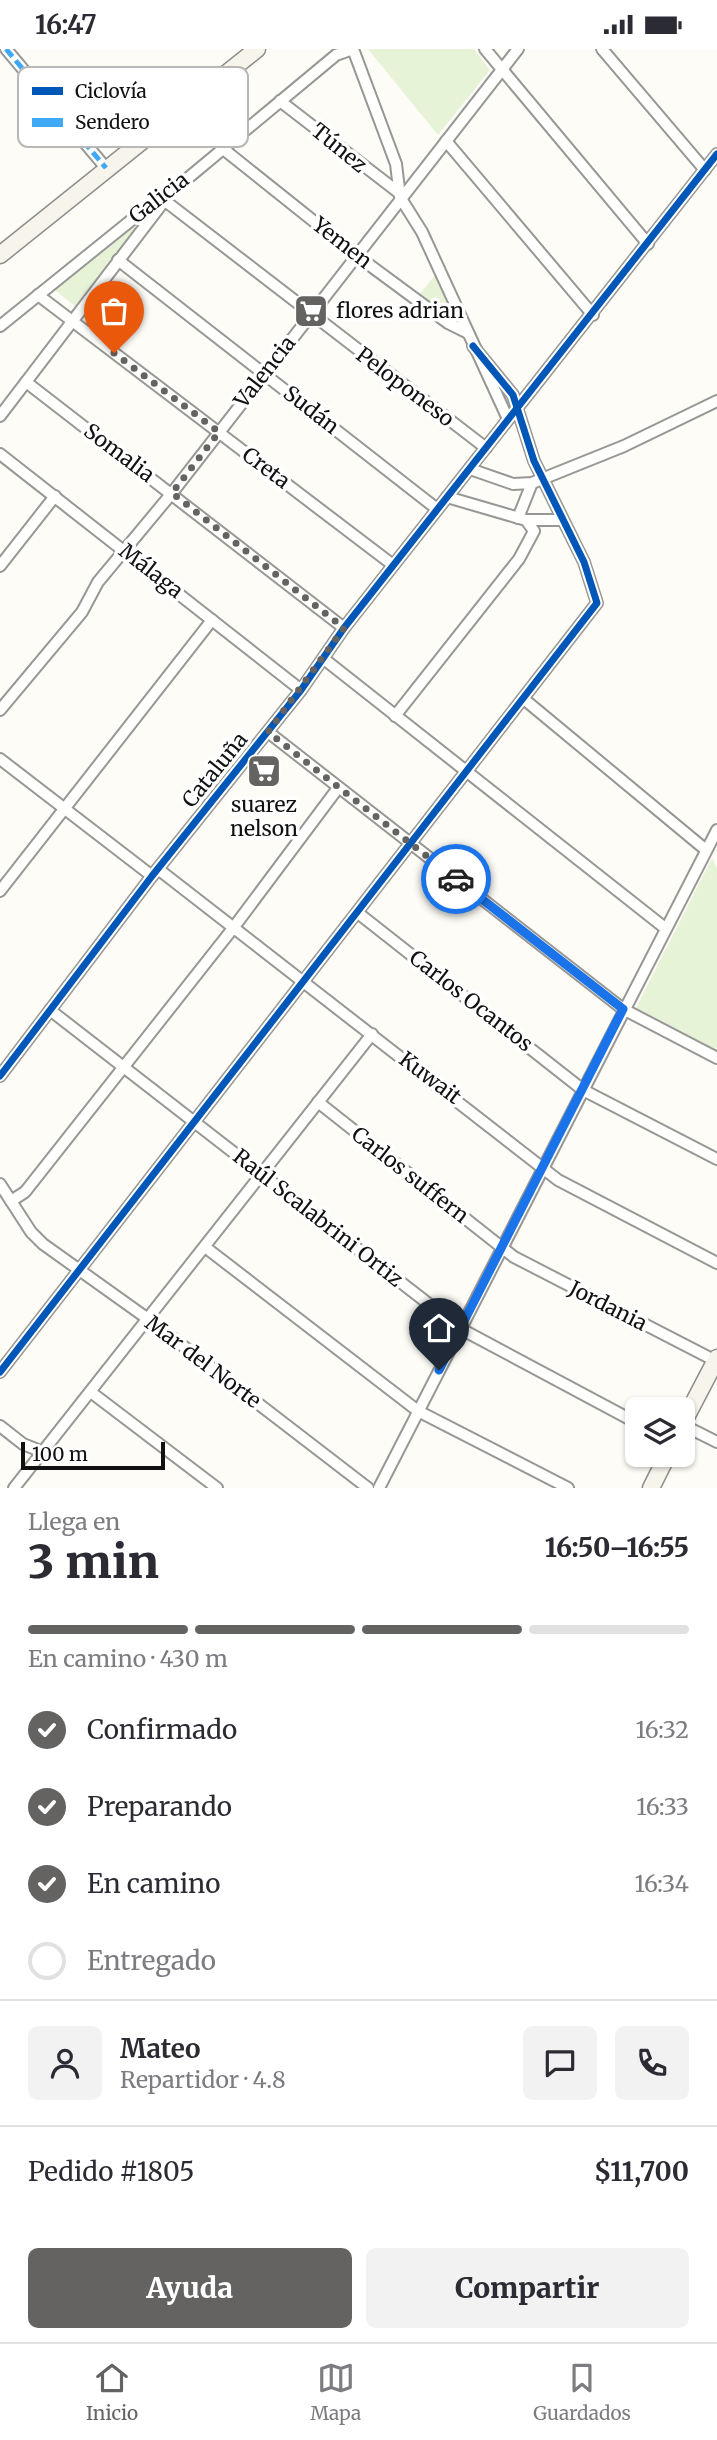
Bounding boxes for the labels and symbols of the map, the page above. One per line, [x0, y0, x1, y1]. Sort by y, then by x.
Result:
legend [18, 67, 248, 147]
text: Ciclovía [75, 79, 147, 103]
text: Sendero [75, 110, 150, 134]
street label: Túnez [306, 117, 373, 178]
street label: Galicia [123, 166, 194, 229]
street label: Yemen [306, 210, 378, 274]
pin [84, 281, 144, 353]
supermarket icon: flores adrian [292, 292, 330, 330]
place label: flores adrian [336, 297, 464, 324]
street label: Valencia [227, 330, 301, 414]
street label: Peloponeso [351, 341, 460, 432]
street label: Sudán [278, 379, 345, 440]
street label: Somalia [79, 417, 160, 488]
street label: Creta [237, 441, 296, 494]
street label: Málaga [114, 537, 189, 604]
street label: Cataluña [176, 727, 253, 813]
supermarket icon: suarez nelson [245, 752, 283, 790]
place label: suarez nelson [230, 791, 298, 842]
courier [421, 844, 491, 914]
street label: Carlos Ocantos [404, 944, 538, 1057]
street label: Kuwait [394, 1045, 467, 1110]
street label: Carlos suffern [346, 1120, 474, 1229]
street label: Raúl Scalabrini Ortiz [228, 1143, 409, 1292]
street label: Jordania [564, 1274, 652, 1337]
pin [409, 1298, 469, 1370]
street label: Mar del Norte [140, 1309, 267, 1414]
scale bar [21, 1439, 164, 1471]

